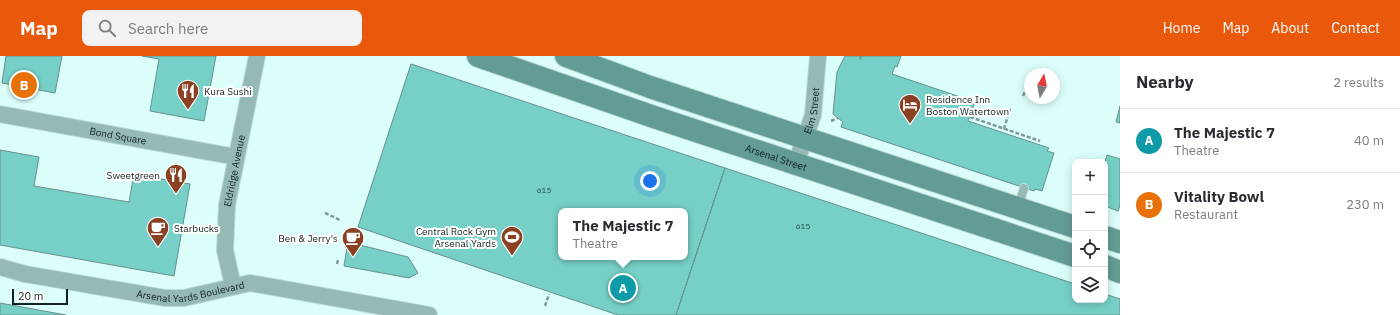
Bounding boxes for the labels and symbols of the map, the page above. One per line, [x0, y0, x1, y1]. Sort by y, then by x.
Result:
north arrow [1024, 68, 1060, 104]
pin: B [11, 70, 37, 100]
restaurant icon: Kura Sushi [175, 78, 201, 111]
place label: Kura Sushi [204, 85, 252, 98]
street label: Elm Street [801, 86, 822, 136]
hotel icon: Residence Inn Boston Watertown [897, 92, 923, 125]
place label: Residence Inn Boston Watertown [926, 93, 1009, 118]
street label: Bond Square [88, 124, 148, 148]
street label: Eldridge Avenue [221, 133, 248, 208]
street label: Arsenal Street [744, 142, 809, 174]
restaurant icon: Sweetgreen [163, 162, 189, 195]
place label: Sweetgreen [107, 169, 160, 182]
your location [640, 171, 660, 191]
house number: 615 [537, 185, 551, 195]
cafe icon: Starbucks [145, 215, 171, 248]
house number: 615 [796, 221, 810, 231]
place label: Starbucks [174, 222, 219, 235]
sports icon: Central Rock Gym Arsenal Yards [499, 224, 525, 257]
cafe icon: Ben & Jerry's [340, 225, 366, 258]
place label: Central Rock Gym Arsenal Yards [416, 225, 496, 250]
place label: Ben & Jerry's [278, 232, 338, 245]
pin: A [610, 273, 636, 303]
street label: Arsenal Yards Boulevard [135, 278, 246, 305]
scale bar [12, 287, 68, 306]

